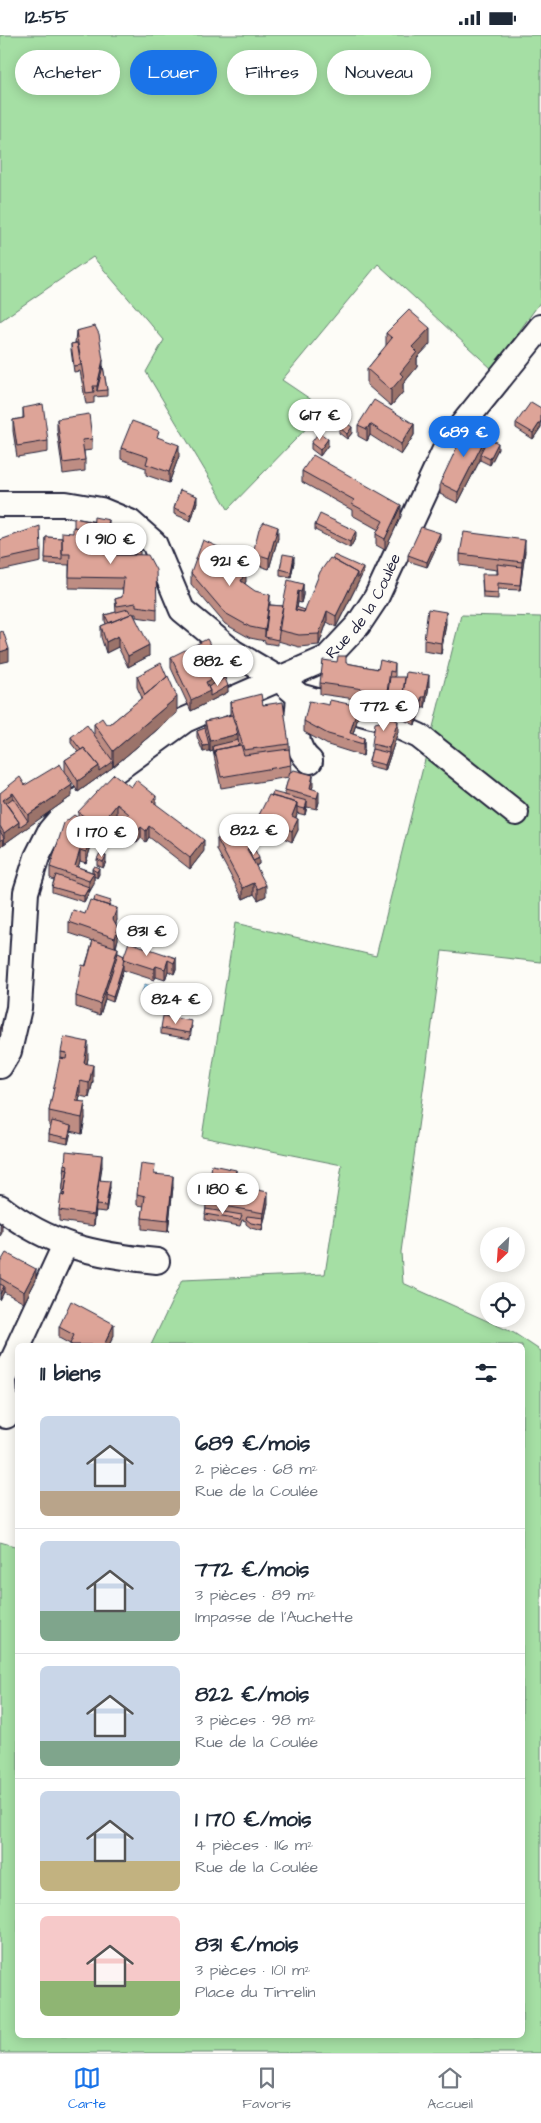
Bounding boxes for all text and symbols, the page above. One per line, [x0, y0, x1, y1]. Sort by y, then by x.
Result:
text: 12:55 [25, 4, 68, 31]
chip: Acheter [15, 50, 120, 95]
chip: Louer [130, 50, 217, 95]
chip: Filtres [227, 50, 317, 95]
chip: Nouveau [327, 50, 431, 95]
pin: 617 € [285, 399, 355, 441]
text: 617 € [299, 404, 341, 426]
pin: 689 € [429, 415, 499, 458]
text: 689 € [440, 421, 488, 443]
pin: 1 910 € [65, 523, 157, 565]
text: 1 910 € [87, 528, 135, 550]
pin: 921 € [195, 545, 265, 587]
text: 921 € [210, 550, 250, 572]
street label: Rue de la Coulée [321, 550, 406, 664]
pin: 882 € [183, 645, 253, 687]
text: 882 € [193, 650, 243, 672]
pin: 772 € [349, 689, 419, 732]
text: 772 € [360, 695, 408, 717]
pin: 822 € [219, 813, 289, 856]
pin: 1 170 € [56, 815, 148, 858]
text: 822 € [230, 819, 278, 841]
text: 1 170 € [77, 821, 127, 843]
pin: 831 € [112, 915, 182, 957]
text: 831 € [127, 920, 167, 942]
pin: 824 € [141, 983, 211, 1025]
text: 824 € [151, 988, 201, 1010]
pin: 1 180 € [177, 1173, 269, 1215]
text: 1 180 € [198, 1178, 248, 1200]
north arrow [480, 1227, 525, 1273]
map controls [480, 1227, 525, 1327]
button: locate [480, 1282, 525, 1327]
text: 11 biens [40, 1359, 101, 1388]
icon: filters [472, 1359, 500, 1387]
text: 689 €/mois [195, 1429, 310, 1458]
icon: home [80, 1436, 140, 1496]
text: 2 pièces · 68 m² [195, 1458, 318, 1480]
text: Rue de la Coulée [195, 1480, 318, 1502]
text: 772 €/mois [195, 1555, 309, 1584]
icon: home [80, 1561, 140, 1621]
text: 3 pièces · 89 m² [195, 1584, 316, 1606]
text: Impasse de l'Auchette [195, 1606, 353, 1628]
text: 822 €/mois [195, 1680, 309, 1709]
icon: home [80, 1686, 140, 1746]
text: 3 pièces · 98 m² [195, 1709, 316, 1731]
text: Rue de la Coulée [195, 1731, 318, 1753]
text: 1 170 €/mois [195, 1805, 311, 1834]
icon: home [80, 1811, 140, 1871]
text: 4 pièces · 116 m² [195, 1834, 313, 1856]
text: Rue de la Coulée [195, 1856, 318, 1878]
text: 831 €/mois [195, 1930, 299, 1959]
icon: home [80, 1936, 140, 1996]
text: 3 pièces · 101 m² [195, 1959, 310, 1981]
text: Place du Tirrelin [195, 1981, 315, 2003]
tab: Carte [68, 2064, 106, 2114]
tab: Favoris [242, 2064, 291, 2114]
tab: Accueil [427, 2064, 473, 2114]

